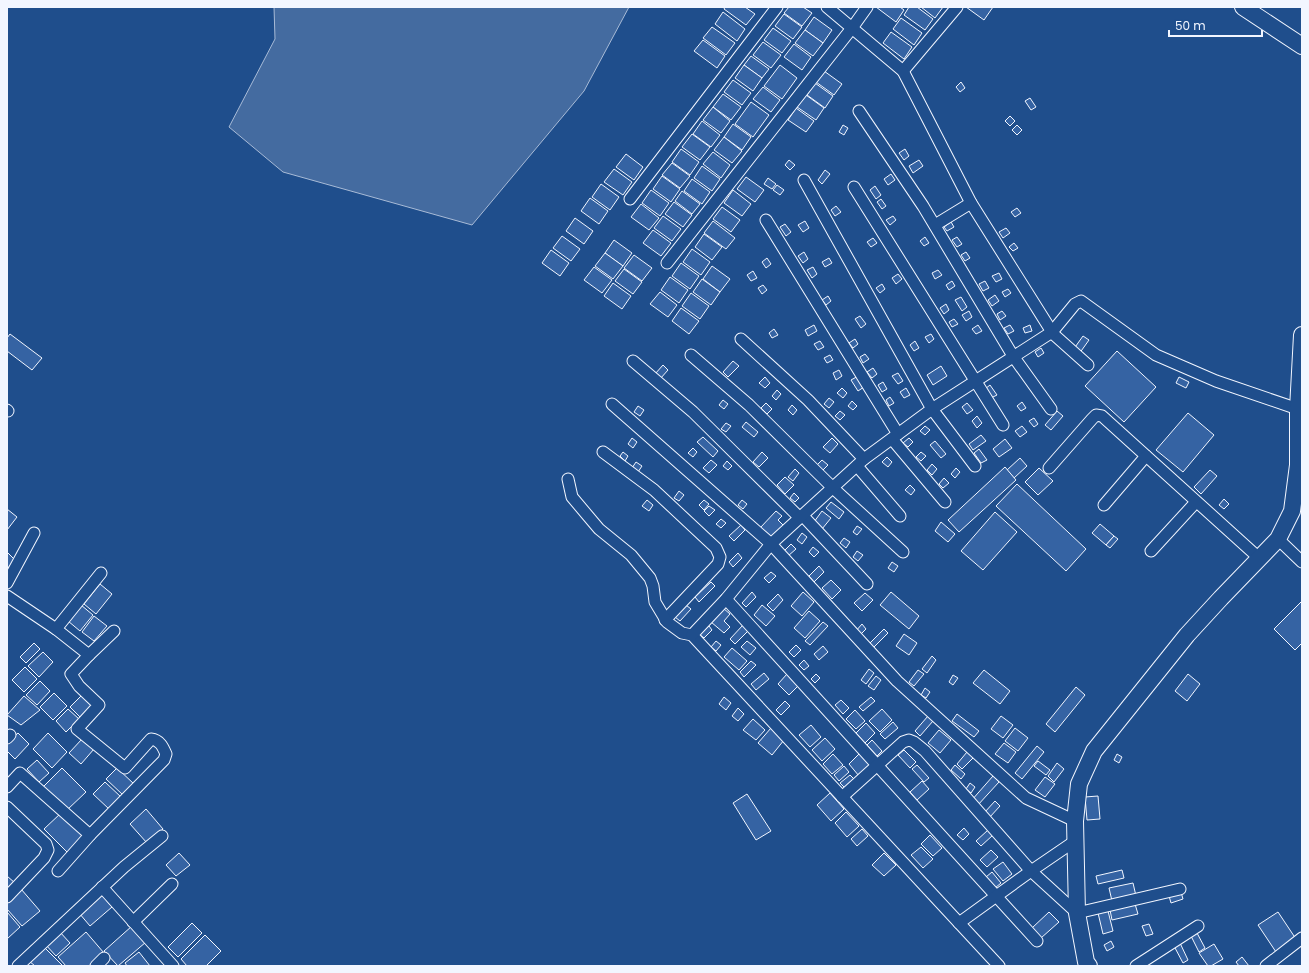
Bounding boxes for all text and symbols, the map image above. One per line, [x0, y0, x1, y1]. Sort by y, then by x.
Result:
scale bar [1169, 12, 1262, 38]
text: 50 m [1175, 17, 1206, 34]

